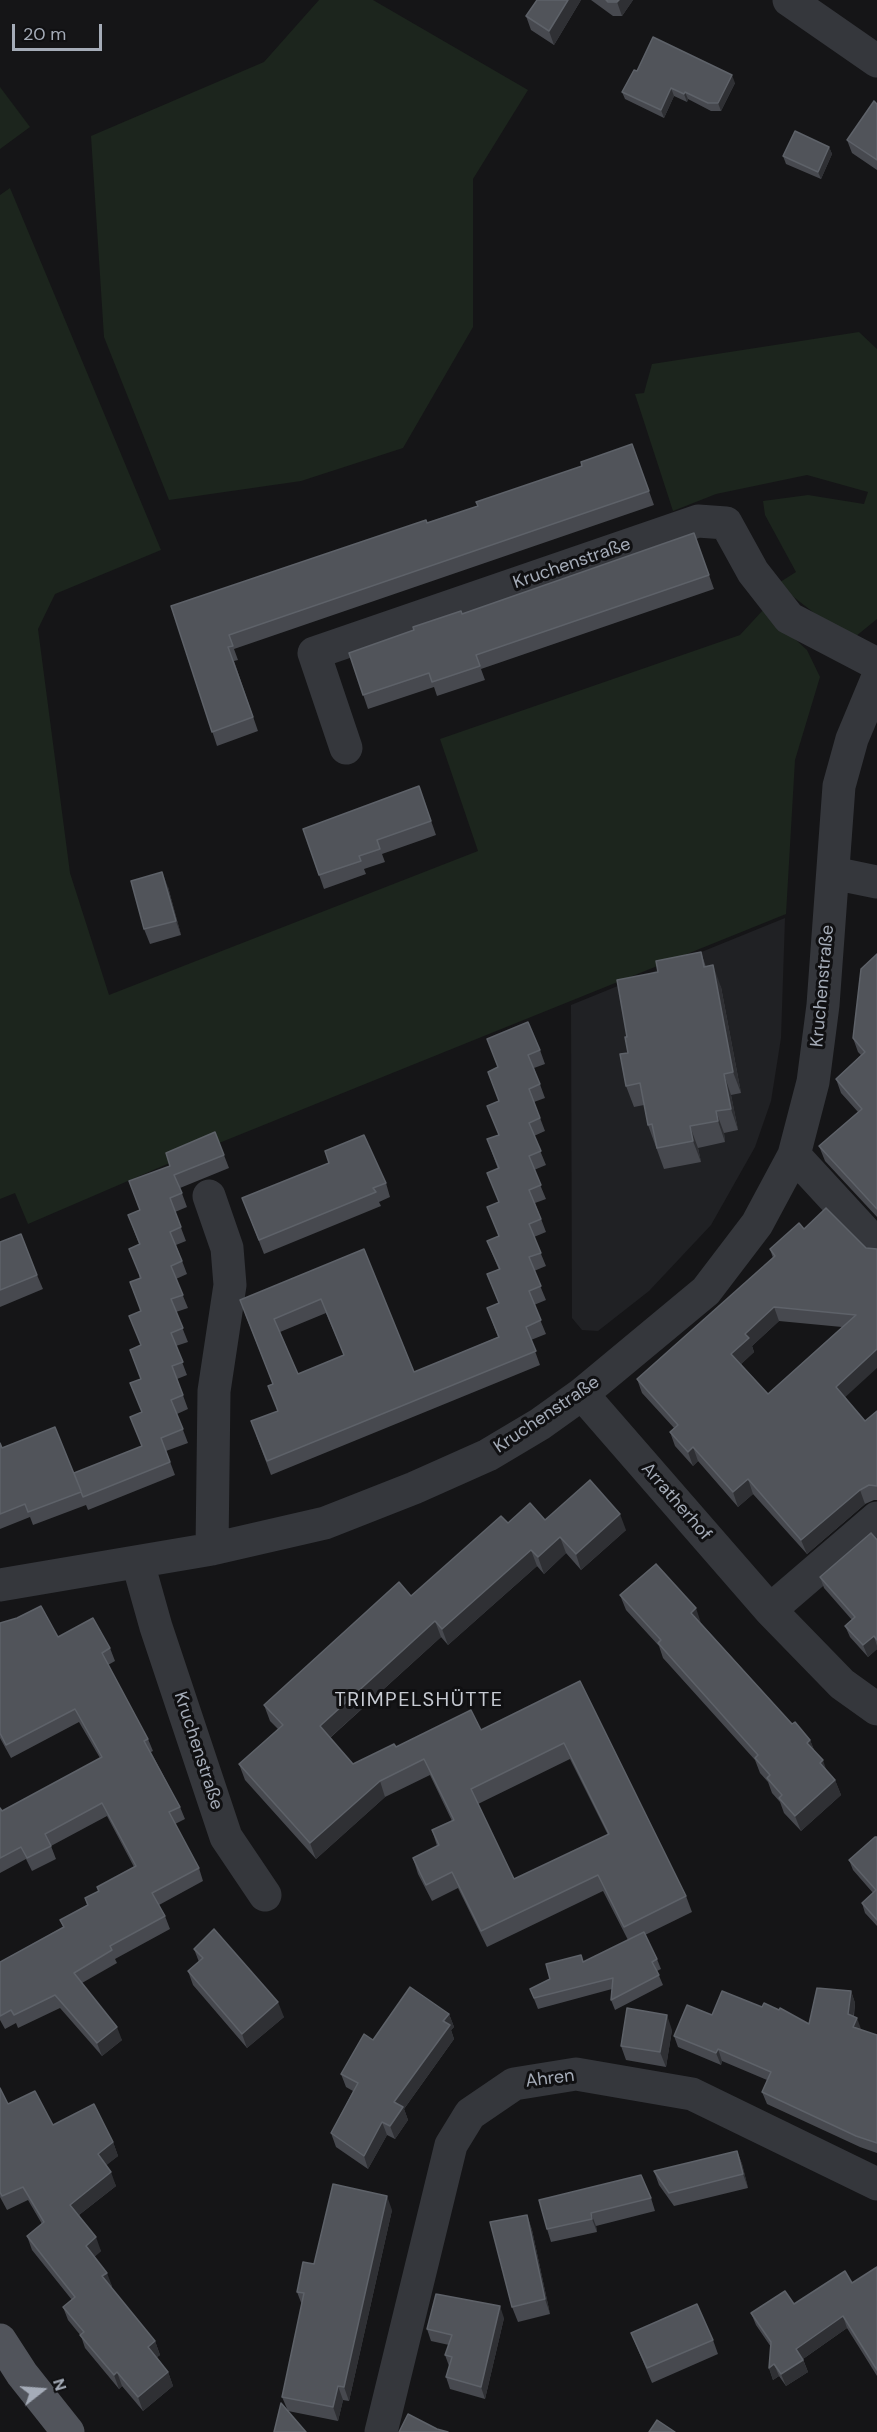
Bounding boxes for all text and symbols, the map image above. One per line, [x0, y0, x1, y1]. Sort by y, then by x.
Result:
scale bar [15, 12, 105, 50]
text: 20 m [23, 22, 66, 46]
street label: Kruchenstraße [510, 534, 634, 594]
street label: Kruchenstraße [807, 924, 839, 1048]
street label: Kruchenstraße [490, 1372, 604, 1458]
street label: Arratherhof [636, 1459, 716, 1545]
street label: Kruchenstraße [169, 1689, 227, 1813]
district label: TRIMPELSHÜTTE [335, 1689, 503, 1713]
street label: Ahren [524, 2065, 576, 2093]
north arrow [12, 2360, 72, 2420]
text: N [48, 2376, 71, 2393]

